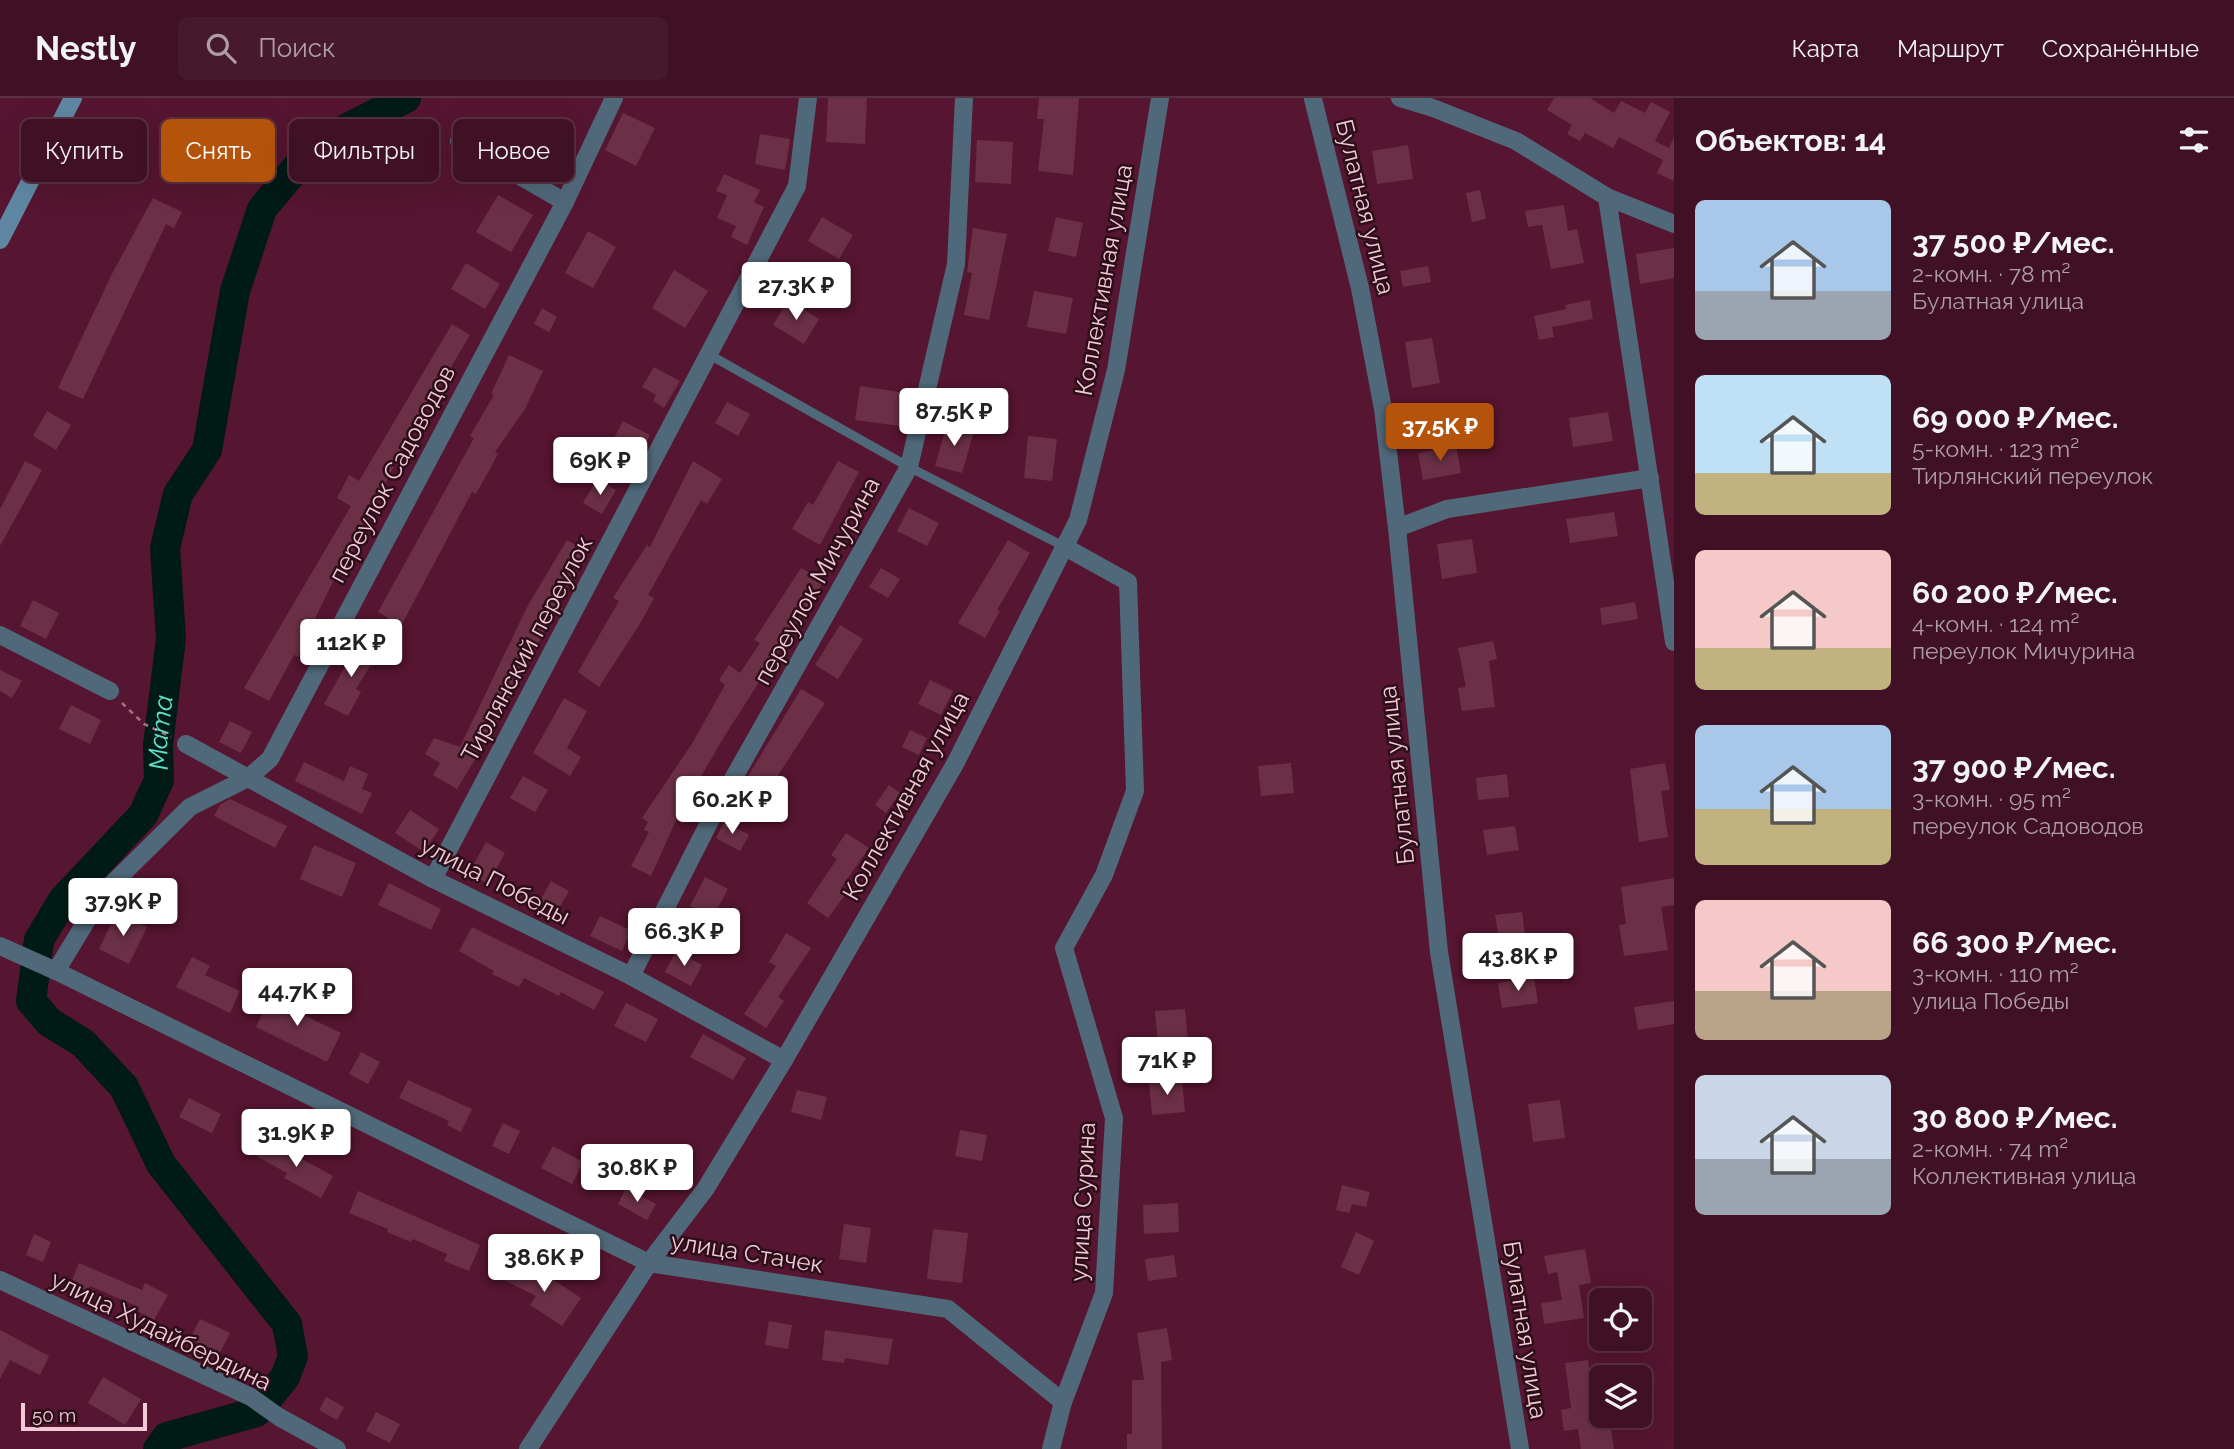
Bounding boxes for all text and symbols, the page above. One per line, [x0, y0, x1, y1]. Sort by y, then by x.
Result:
search box [178, 17, 668, 80]
text: Nestly [35, 29, 136, 68]
icon: search [202, 29, 240, 67]
text: Поиск [258, 33, 336, 63]
text: Карта [1791, 34, 1859, 63]
text: Маршрут [1897, 34, 2004, 63]
text: Сохранённые [2042, 34, 2199, 63]
street label: Булатная улица [1330, 116, 1401, 297]
chip: Купить [21, 119, 147, 182]
chip: Снять [161, 119, 275, 182]
chip: Фильтры [289, 119, 439, 182]
chip: Новое [453, 119, 574, 182]
icon: filters [2175, 121, 2213, 159]
text: Объектов: 14 [1695, 123, 1886, 158]
street label: Коллективная улица [1069, 162, 1138, 398]
text: 37 500 ₽/мес. [1912, 225, 2114, 260]
icon: home [1751, 228, 1835, 312]
text: 2-комн. · 78 m² [1912, 260, 2071, 287]
pin: 27.3K ₽ [731, 262, 861, 322]
text: 27.3K ₽ [758, 271, 834, 298]
text: Булатная улица [1912, 287, 2084, 314]
street label: переулок Садоводов [322, 360, 461, 587]
pin: 87.5K ₽ [889, 388, 1019, 448]
text: 87.5K ₽ [915, 397, 993, 424]
text: 69 000 ₽/мес. [1912, 400, 2119, 435]
icon: home [1751, 403, 1835, 487]
pin: 37.5K ₽ [1375, 404, 1505, 463]
text: 37.5K ₽ [1402, 412, 1478, 439]
text: 5-комн. · 123 m² [1912, 435, 2079, 462]
pin: 69K ₽ [551, 438, 649, 497]
text: 69K ₽ [569, 446, 631, 473]
text: Тирлянский переулок [1912, 462, 2153, 489]
street label: переулок Мичурина [747, 472, 886, 690]
street label: Тирлянский переулок [455, 531, 598, 767]
text: 60 200 ₽/мес. [1912, 575, 2118, 610]
icon: home [1751, 578, 1835, 662]
text: 4-комн. · 124 m² [1912, 610, 2080, 637]
pin: 112K ₽ [294, 620, 408, 679]
text: 112K ₽ [316, 628, 386, 655]
text: переулок Мичурина [1912, 637, 2135, 664]
street label: Булатная улица [1373, 684, 1420, 866]
street label: Коллективная улица [836, 686, 975, 905]
water label: Мата [143, 693, 179, 771]
text: 37 900 ₽/мес. [1912, 750, 2115, 785]
icon: home [1751, 753, 1835, 837]
pin: 60.2K ₽ [667, 776, 797, 836]
text: 60.2K ₽ [692, 785, 772, 812]
text: 3-комн. · 95 m² [1912, 785, 2071, 812]
text: переулок Садоводов [1912, 812, 2144, 839]
street label: улица Победы [415, 830, 575, 931]
pin: 37.9K ₽ [58, 878, 188, 938]
text: 37.9K ₽ [84, 887, 162, 914]
pin: 66.3K ₽ [619, 908, 749, 968]
text: 66.3K ₽ [644, 917, 724, 944]
text: 66 300 ₽/мес. [1912, 925, 2117, 960]
icon: home [1751, 928, 1835, 1012]
pin: 43.8K ₽ [1453, 934, 1583, 993]
text: 43.8K ₽ [1478, 942, 1558, 969]
text: 3-комн. · 110 m² [1912, 960, 2079, 987]
pin: 44.7K ₽ [232, 968, 362, 1028]
text: 44.7K ₽ [258, 977, 336, 1004]
text: улица Победы [1912, 987, 2069, 1014]
pin: 71K ₽ [1118, 1038, 1216, 1097]
text: 71K ₽ [1138, 1046, 1196, 1073]
text: 30 800 ₽/мес. [1912, 1100, 2117, 1135]
icon: home [1751, 1103, 1835, 1187]
pin: 31.9K ₽ [231, 1110, 361, 1169]
text: 31.9K ₽ [258, 1118, 334, 1145]
street label: улица Сурина [1064, 1122, 1101, 1282]
text: 2-комн. · 74 m² [1912, 1135, 2068, 1162]
pin: 30.8K ₽ [572, 1144, 702, 1204]
text: 30.8K ₽ [597, 1153, 677, 1180]
text: Коллективная улица [1912, 1162, 2136, 1189]
street label: улица Стачек [669, 1226, 825, 1279]
pin: 38.6K ₽ [479, 1234, 609, 1294]
street label: Булатная улица [1497, 1239, 1554, 1421]
text: 38.6K ₽ [504, 1243, 584, 1270]
street label: улица Худайбердина [46, 1264, 276, 1397]
map controls [1589, 1288, 1652, 1428]
button: locate [1589, 1288, 1652, 1351]
button: layers [1589, 1365, 1652, 1428]
scale bar [21, 1400, 147, 1432]
text: 50 m [32, 1404, 76, 1426]

